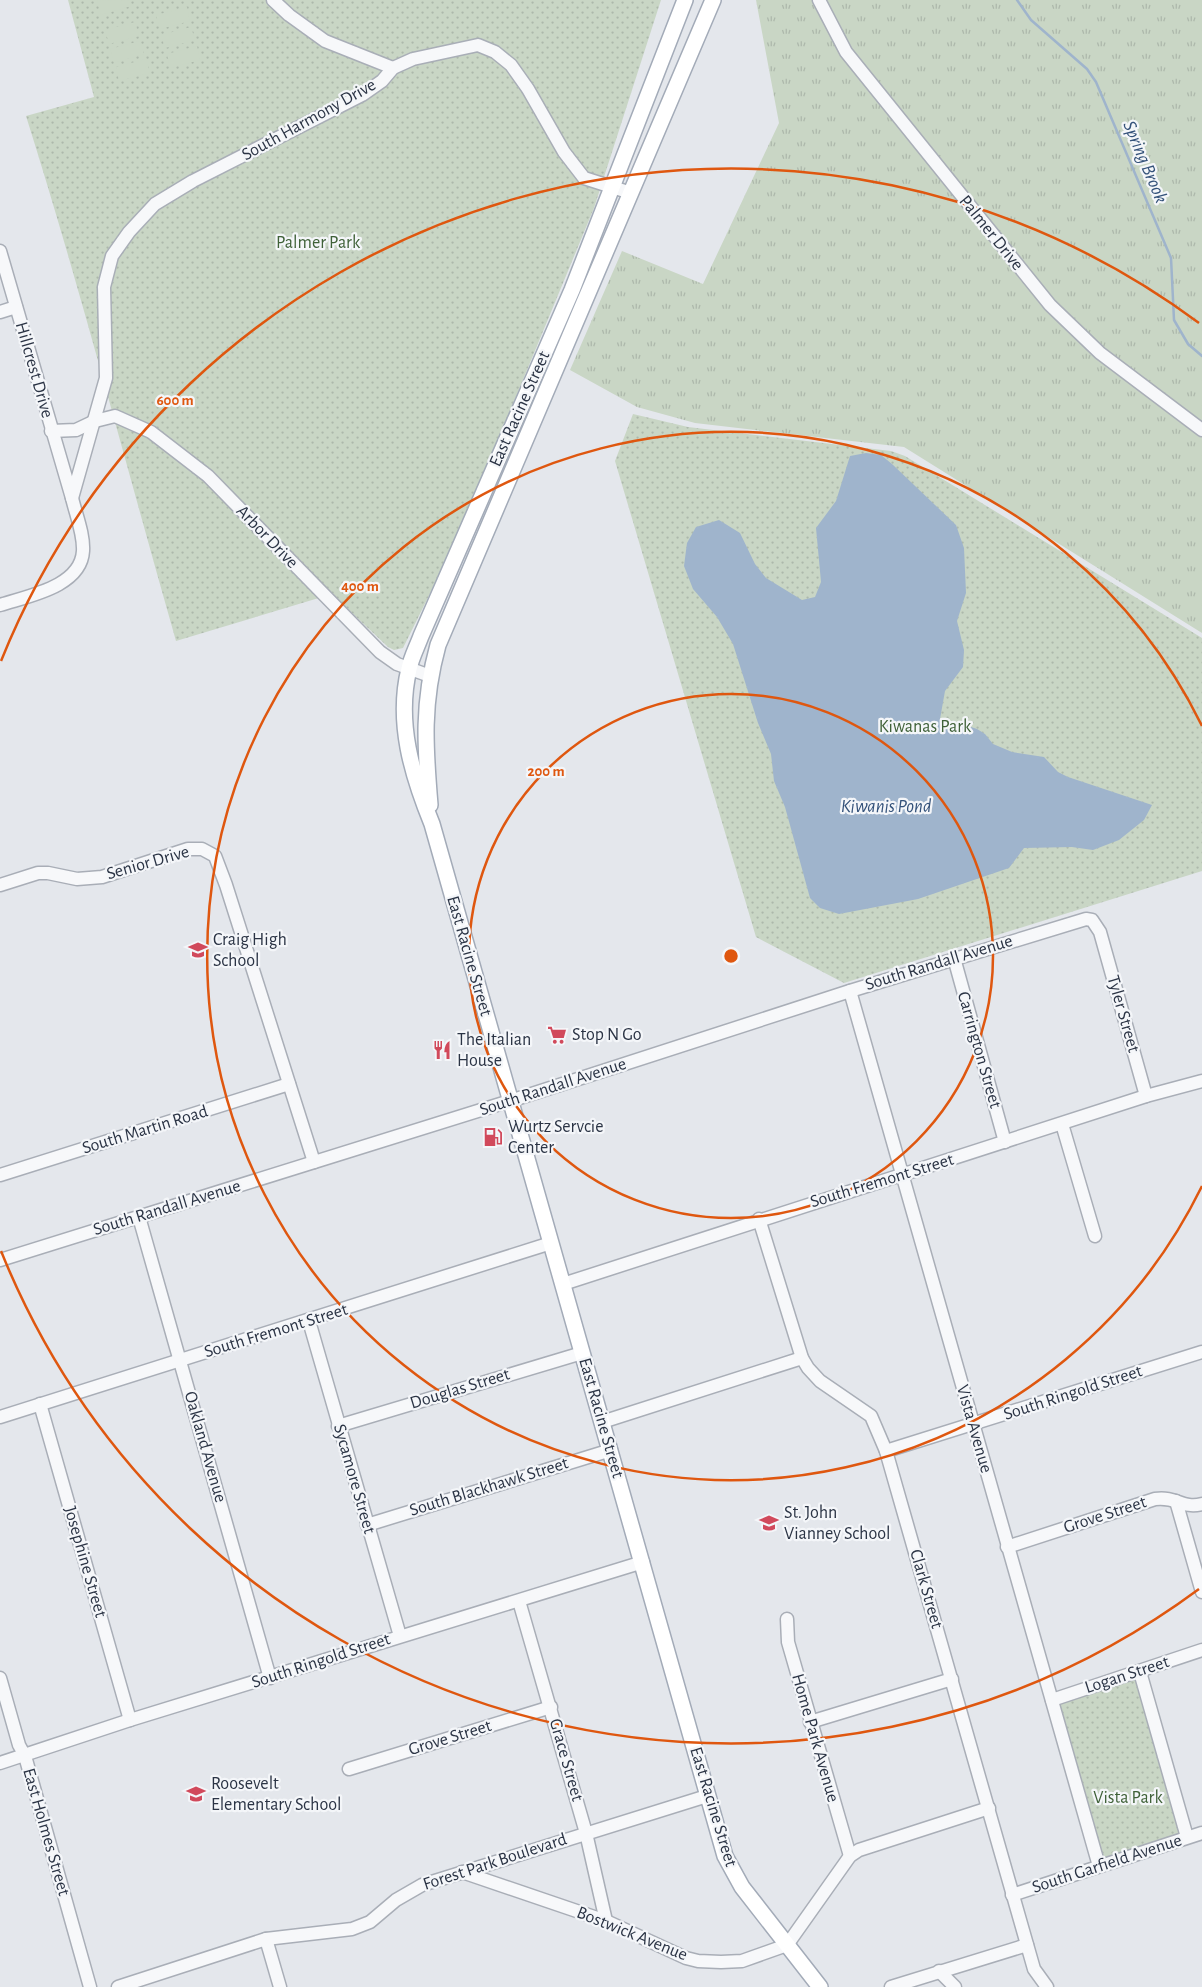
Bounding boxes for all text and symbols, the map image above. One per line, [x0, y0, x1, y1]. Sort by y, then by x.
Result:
street label: South Harmony Drive [239, 76, 379, 164]
water label: Spring Brook [1119, 118, 1171, 206]
street label: Palmer Drive [956, 192, 1026, 274]
park label: Palmer Park [276, 234, 361, 252]
street label: Hillcrest Drive [12, 320, 56, 420]
street label: East Racine Street [487, 348, 554, 469]
text: 600 m [156, 393, 194, 408]
street label: Arbor Drive [233, 502, 301, 572]
text: 400 m [341, 579, 379, 594]
park label: Kiwanas Park [879, 718, 972, 736]
text: 200 m [527, 764, 565, 779]
water label: Kiwanis Pond [841, 797, 932, 816]
street label: Senior Drive [105, 843, 191, 883]
street label: East Racine Street [443, 894, 495, 1018]
place label: Craig High School [213, 931, 287, 970]
street label: South Randall Avenue [863, 932, 1015, 994]
school or university icon: Craig High School [187, 939, 209, 961]
centre of rings [722, 947, 740, 965]
street label: Tyler Street [1103, 973, 1143, 1055]
street label: Carrington Street [954, 990, 1004, 1111]
supermarket icon: Stop N Go [546, 1024, 568, 1046]
place label: Stop N Go [572, 1026, 642, 1044]
place label: The Italian House [457, 1031, 531, 1070]
restaurant icon: The Italian House [431, 1039, 453, 1061]
street label: South Randall Avenue [477, 1055, 629, 1119]
street label: South Martin Road [80, 1102, 210, 1158]
place label: Wurtz Servcie Center [508, 1118, 604, 1157]
fuel station icon: Wurtz Servcie Center [482, 1126, 504, 1148]
street label: South Fremont Street [808, 1151, 956, 1211]
street label: South Randall Avenue [91, 1177, 243, 1239]
street label: South Fremont Street [202, 1301, 350, 1361]
street label: East Racine Street [575, 1356, 627, 1480]
street label: South Ringold Street [1001, 1362, 1145, 1424]
street label: Douglas Street [408, 1365, 512, 1413]
street label: Vista Avenue [953, 1383, 995, 1475]
street label: Oakland Avenue [181, 1389, 229, 1505]
street label: Sycamore Street [330, 1422, 378, 1536]
street label: South Blackhawk Street [408, 1454, 571, 1520]
street label: Grove Street [1061, 1493, 1149, 1537]
street label: Josephine Street [61, 1504, 110, 1620]
place label: St. John Vianney School [784, 1504, 891, 1543]
school or university icon: St. John Vianney School [758, 1512, 780, 1534]
street label: Clark Street [906, 1547, 946, 1631]
street label: South Ringold Street [249, 1630, 393, 1692]
street label: Logan Street [1083, 1653, 1172, 1697]
street label: Home Park Avenue [788, 1672, 842, 1804]
street label: Grove Street [406, 1717, 494, 1759]
street label: Grace Street [546, 1717, 586, 1804]
street label: East Racine Street [686, 1745, 740, 1869]
street label: East Holmes Street [19, 1766, 73, 1898]
place label: Roosevelt Elementary School [211, 1775, 342, 1814]
school or university icon: Roosevelt Elementary School [185, 1783, 207, 1805]
park label: Vista Park [1093, 1789, 1163, 1807]
street label: Forest Park Boulevard [421, 1830, 569, 1894]
street label: South Garfield Avenue [1030, 1831, 1184, 1897]
street label: Bostwick Avenue [574, 1904, 690, 1964]

